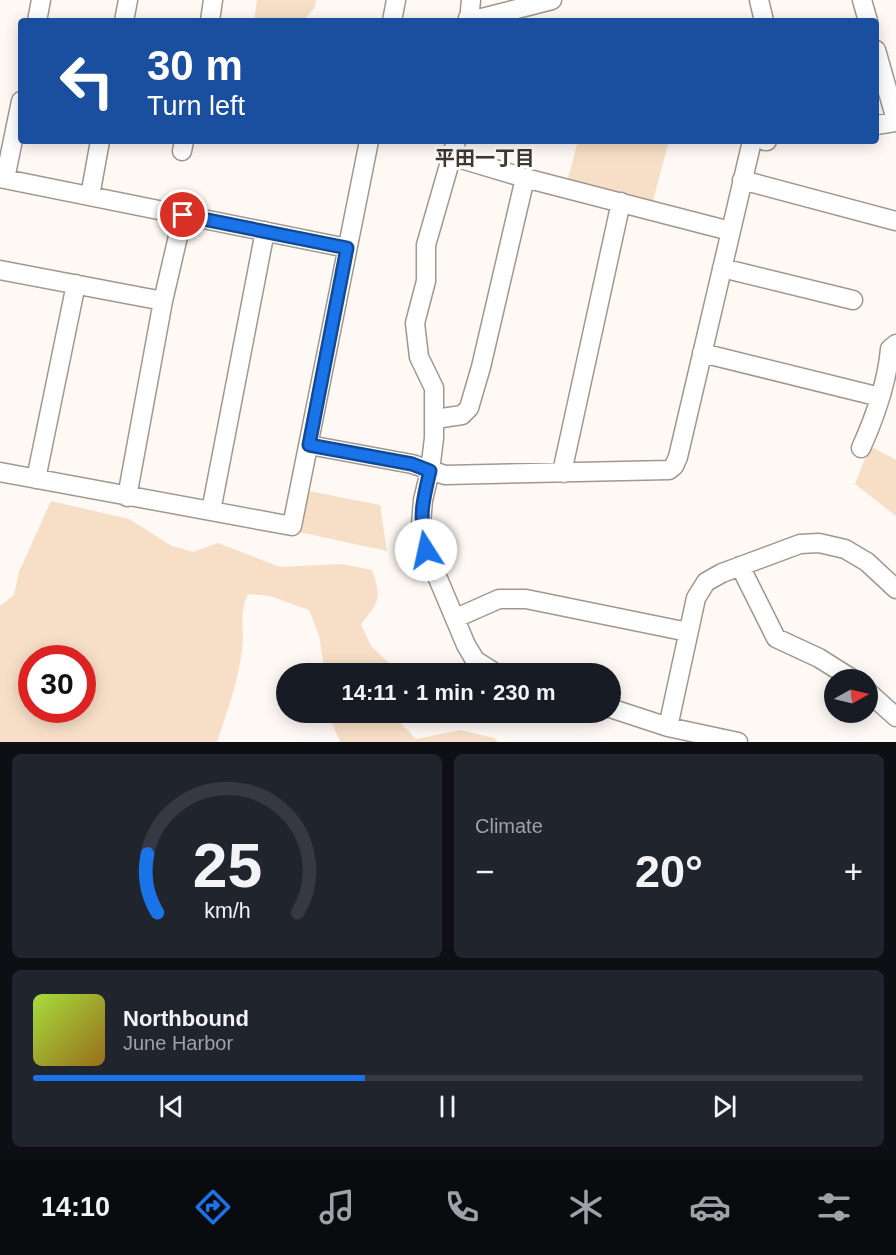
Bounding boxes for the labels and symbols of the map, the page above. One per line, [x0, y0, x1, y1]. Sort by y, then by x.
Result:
district label: 平田一丁目 [435, 147, 535, 169]
pin [157, 189, 208, 240]
position arrow [394, 518, 458, 582]
speed limit sign: 30 [18, 645, 96, 723]
north arrow [824, 669, 878, 723]

